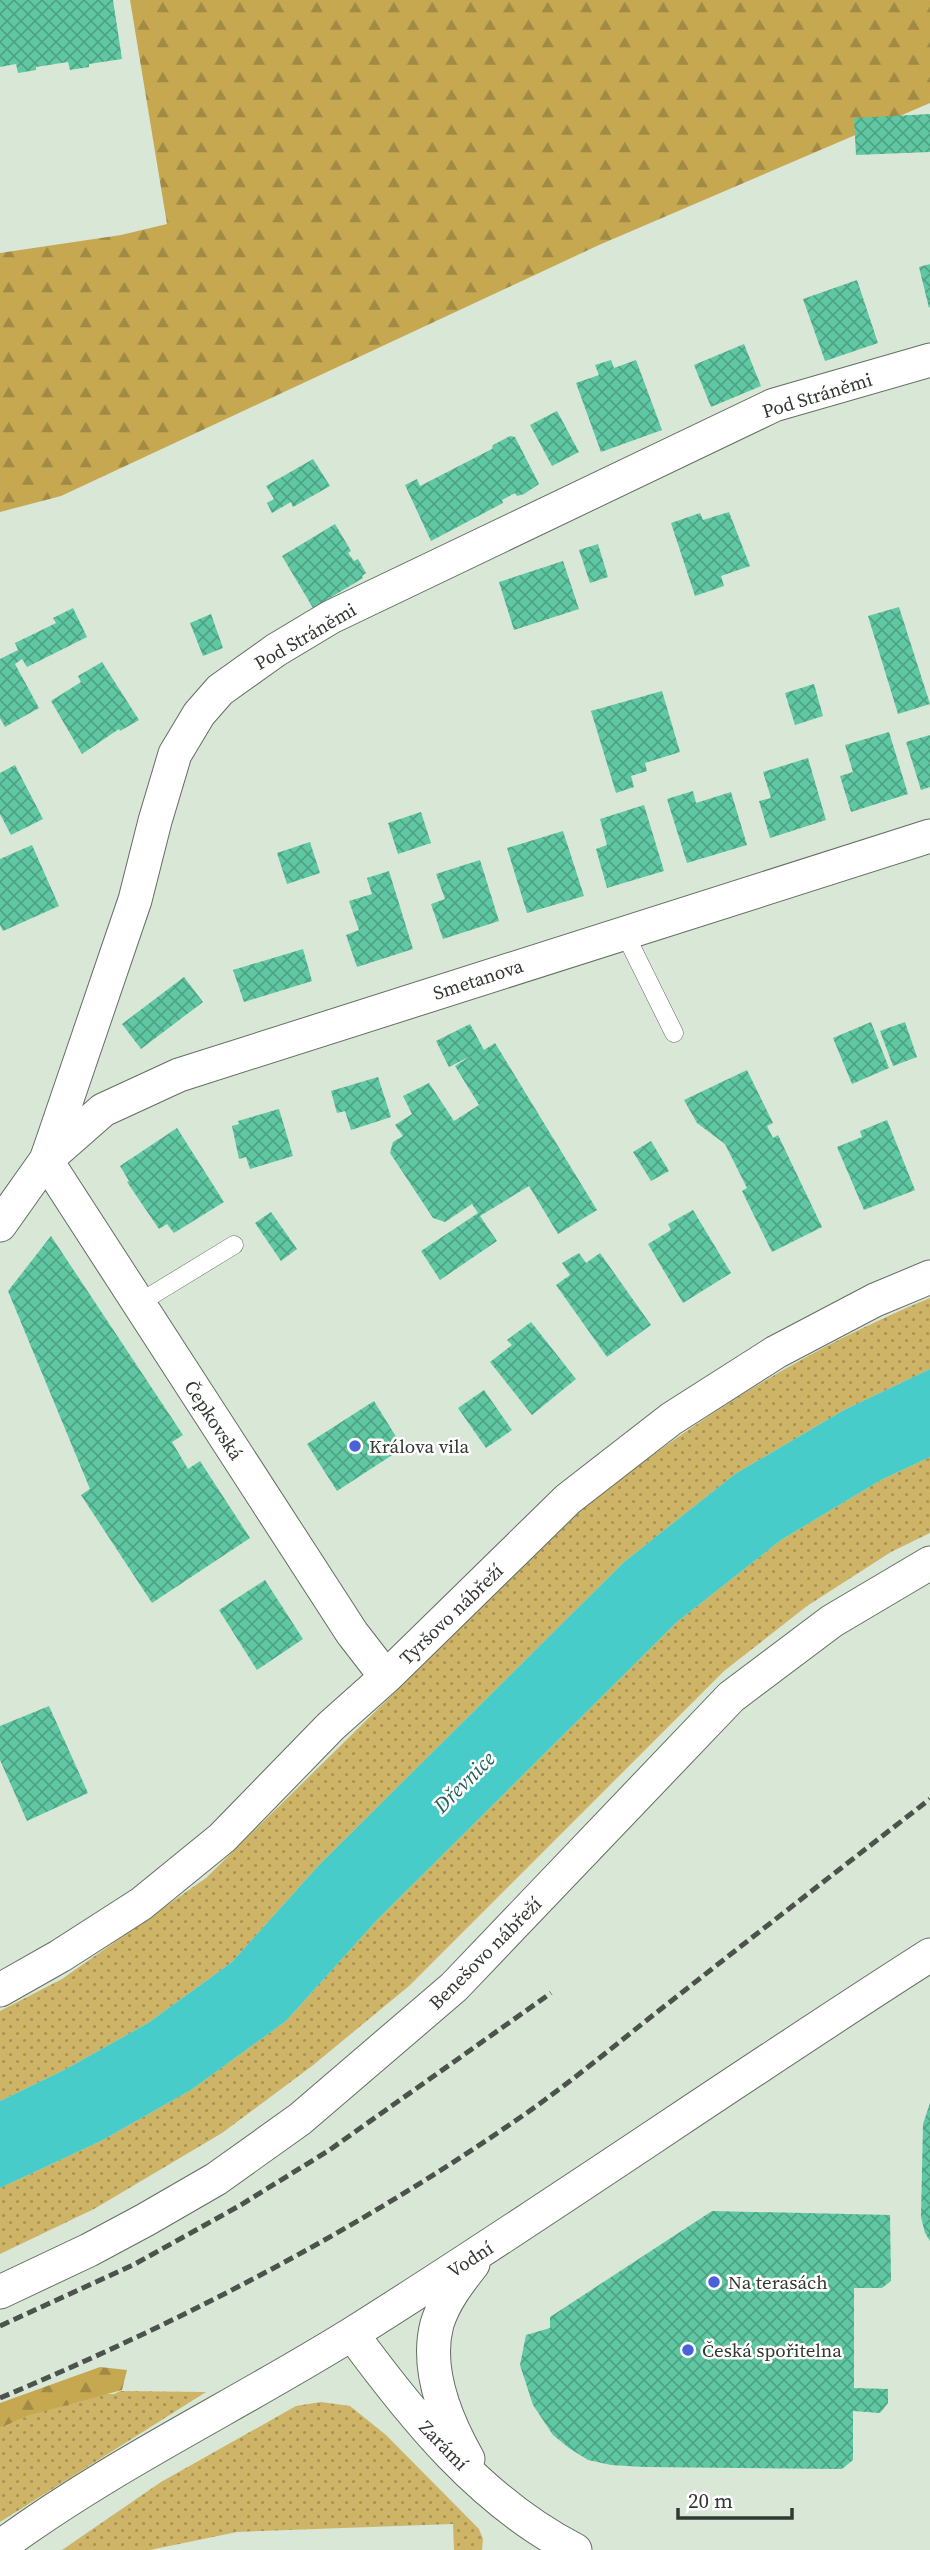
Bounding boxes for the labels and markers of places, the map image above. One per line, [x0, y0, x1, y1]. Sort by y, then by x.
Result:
place label: Králova vila [369, 1433, 469, 1459]
marker: Králova vila [347, 1438, 363, 1454]
place label: Na terasách [728, 2269, 828, 2295]
marker: Na terasách [706, 2274, 722, 2290]
place label: Česká spořitelna [702, 2337, 842, 2363]
marker: Česká spořitelna [680, 2342, 696, 2358]

